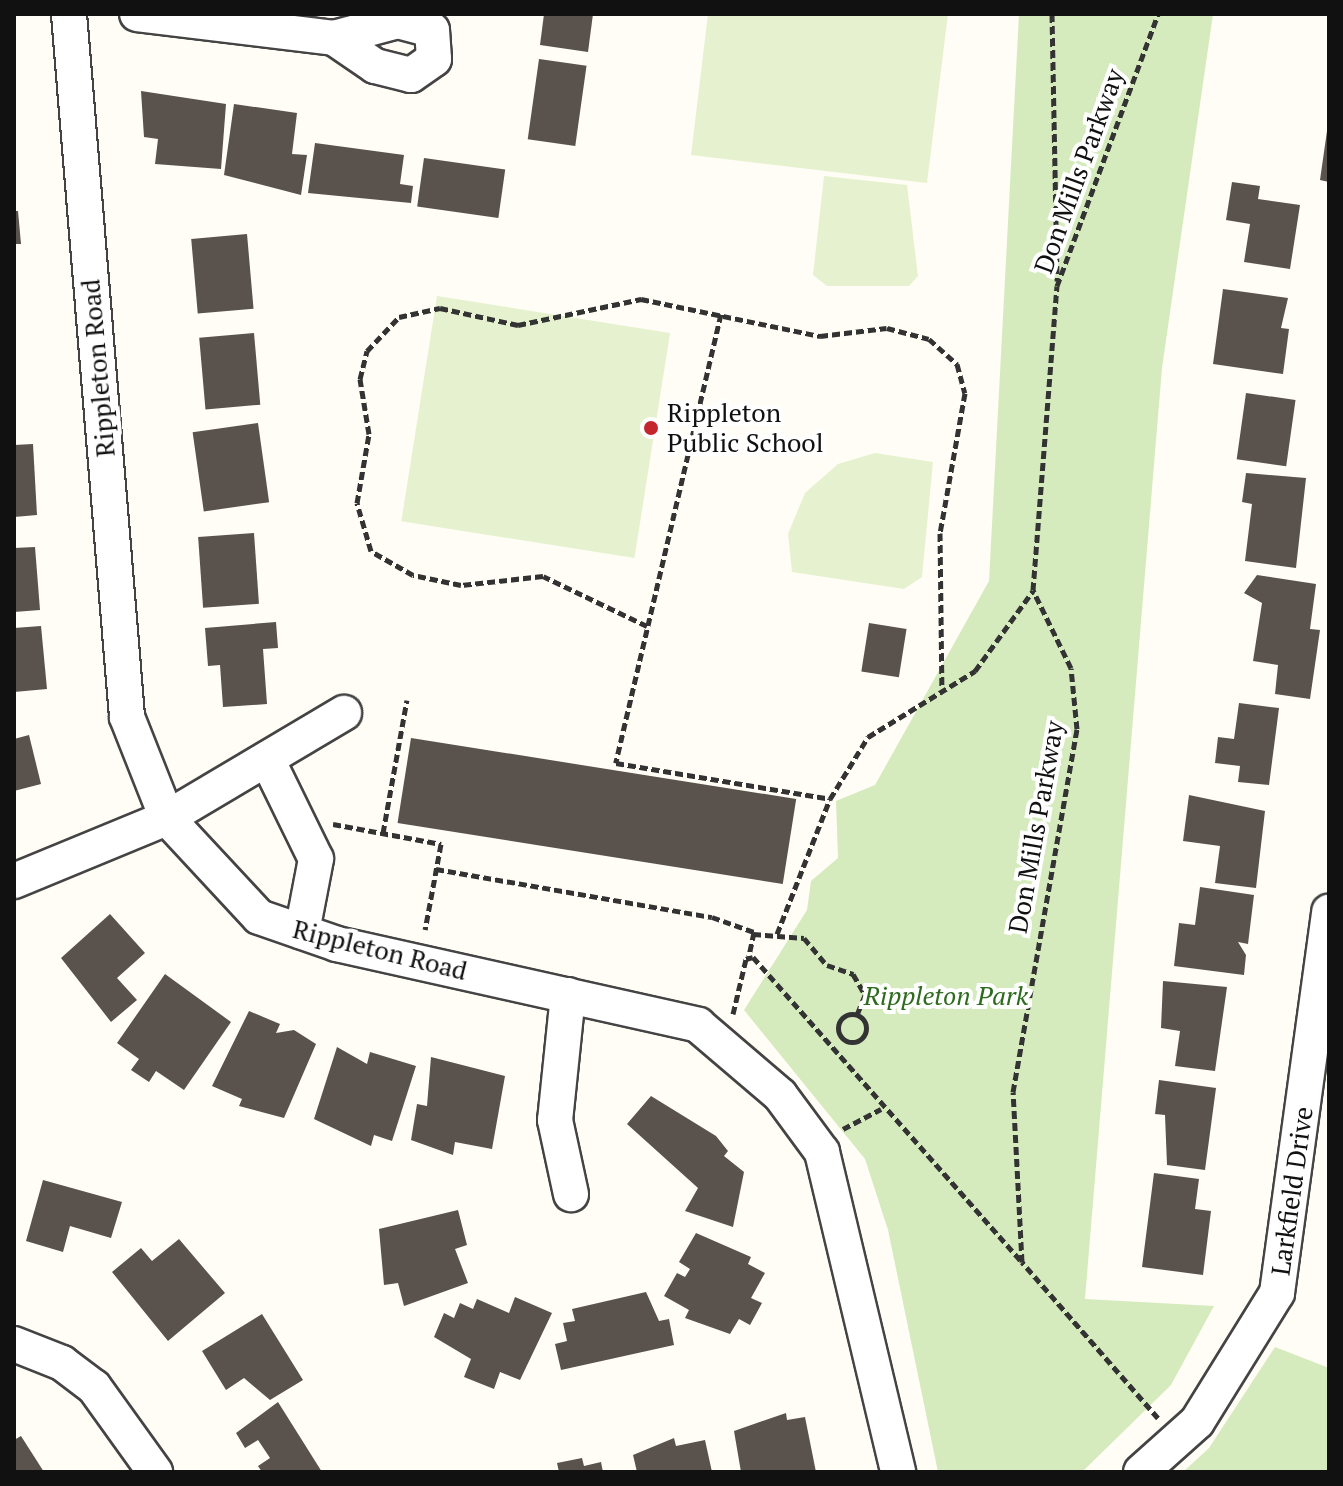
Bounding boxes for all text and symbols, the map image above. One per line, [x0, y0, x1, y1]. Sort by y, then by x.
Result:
street label: Don Mills Parkway [1028, 65, 1130, 277]
street label: Rippleton Road [75, 278, 121, 458]
place label: Rippleton Public School [667, 397, 824, 458]
marker: Rippleton Public School [642, 419, 660, 437]
street label: Don Mills Parkway [1002, 718, 1070, 936]
street label: Rippleton Road [290, 913, 470, 987]
park label: Rippleton Park [864, 980, 1028, 1012]
street label: Larkfield Drive [1265, 1105, 1319, 1277]

